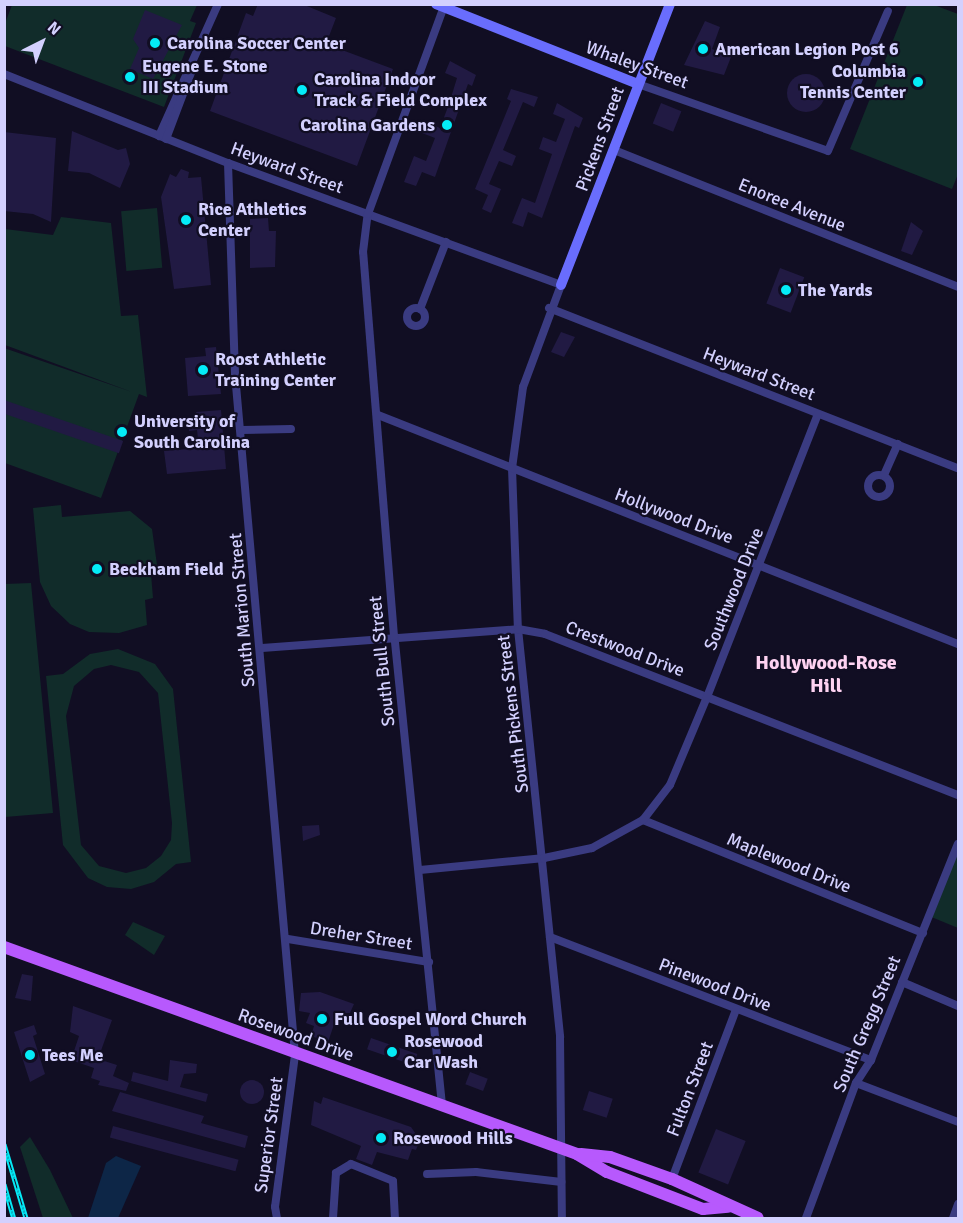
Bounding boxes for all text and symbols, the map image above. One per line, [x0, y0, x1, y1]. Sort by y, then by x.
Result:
north arrow [12, 12, 72, 72]
text: N [43, 17, 65, 40]
place label: Carolina Soccer Center [167, 32, 346, 54]
marker: Carolina Soccer Center [148, 36, 162, 50]
street label: Whaley Street [583, 36, 691, 94]
place label: American Legion Post 6 [715, 38, 899, 60]
marker: American Legion Post 6 [696, 42, 710, 56]
place label: Eugene E. Stone III Stadium [142, 56, 268, 98]
place label: Columbia Tennis Center [800, 61, 906, 104]
place label: Carolina Indoor Track & Field Complex [314, 69, 487, 112]
marker: Eugene E. Stone III Stadium [123, 70, 137, 84]
marker: Columbia Tennis Center [911, 75, 925, 89]
marker: Carolina Indoor Track & Field Complex [295, 83, 309, 97]
street label: Pickens Street [571, 84, 629, 194]
place label: Carolina Gardens [300, 114, 435, 136]
marker: Carolina Gardens [440, 118, 454, 132]
street label: Heyward Street [228, 138, 346, 198]
street label: Enoree Avenue [735, 174, 849, 236]
place label: Rice Athletics Center [198, 199, 306, 242]
marker: Rice Athletics Center [179, 213, 193, 227]
place label: The Yards [798, 279, 873, 301]
marker: The Yards [779, 283, 793, 297]
street label: Heyward Street [700, 343, 818, 405]
place label: Roost Athletic Training Center [215, 349, 336, 392]
marker: Roost Athletic Training Center [196, 363, 210, 377]
place label: University of South Carolina [134, 411, 250, 454]
marker: University of South Carolina [115, 425, 129, 439]
street label: Hollywood Drive [612, 483, 736, 549]
street label: Southwood Drive [700, 525, 768, 653]
street label: South Marion Street [224, 532, 260, 688]
place label: Beckham Field [109, 558, 224, 580]
marker: Beckham Field [90, 562, 104, 576]
street label: South Bull Street [364, 595, 400, 727]
street label: Crestwood Drive [562, 616, 688, 682]
street label: South Pickens Street [493, 634, 533, 794]
district label: Hollywood-Rose Hill [755, 650, 897, 697]
street label: Maplewood Drive [724, 828, 854, 898]
street label: Dreher Street [308, 917, 414, 955]
street label: South Gregg Street [829, 953, 905, 1095]
street label: Pinewood Drive [656, 954, 774, 1016]
street label: Rosewood Drive [235, 1004, 357, 1066]
place label: Full Gospel Word Church [334, 1008, 527, 1030]
marker: Full Gospel Word Church [315, 1012, 329, 1026]
place label: Rosewood Car Wash [404, 1031, 483, 1074]
street label: Fulton Street [662, 1038, 718, 1140]
place label: Tees Me [42, 1044, 103, 1066]
marker: Rosewood Car Wash [385, 1045, 399, 1059]
marker: Tees Me [23, 1048, 37, 1062]
street label: Superior Street [250, 1076, 288, 1194]
place label: Rosewood Hills [393, 1127, 513, 1149]
marker: Rosewood Hills [374, 1131, 388, 1145]

